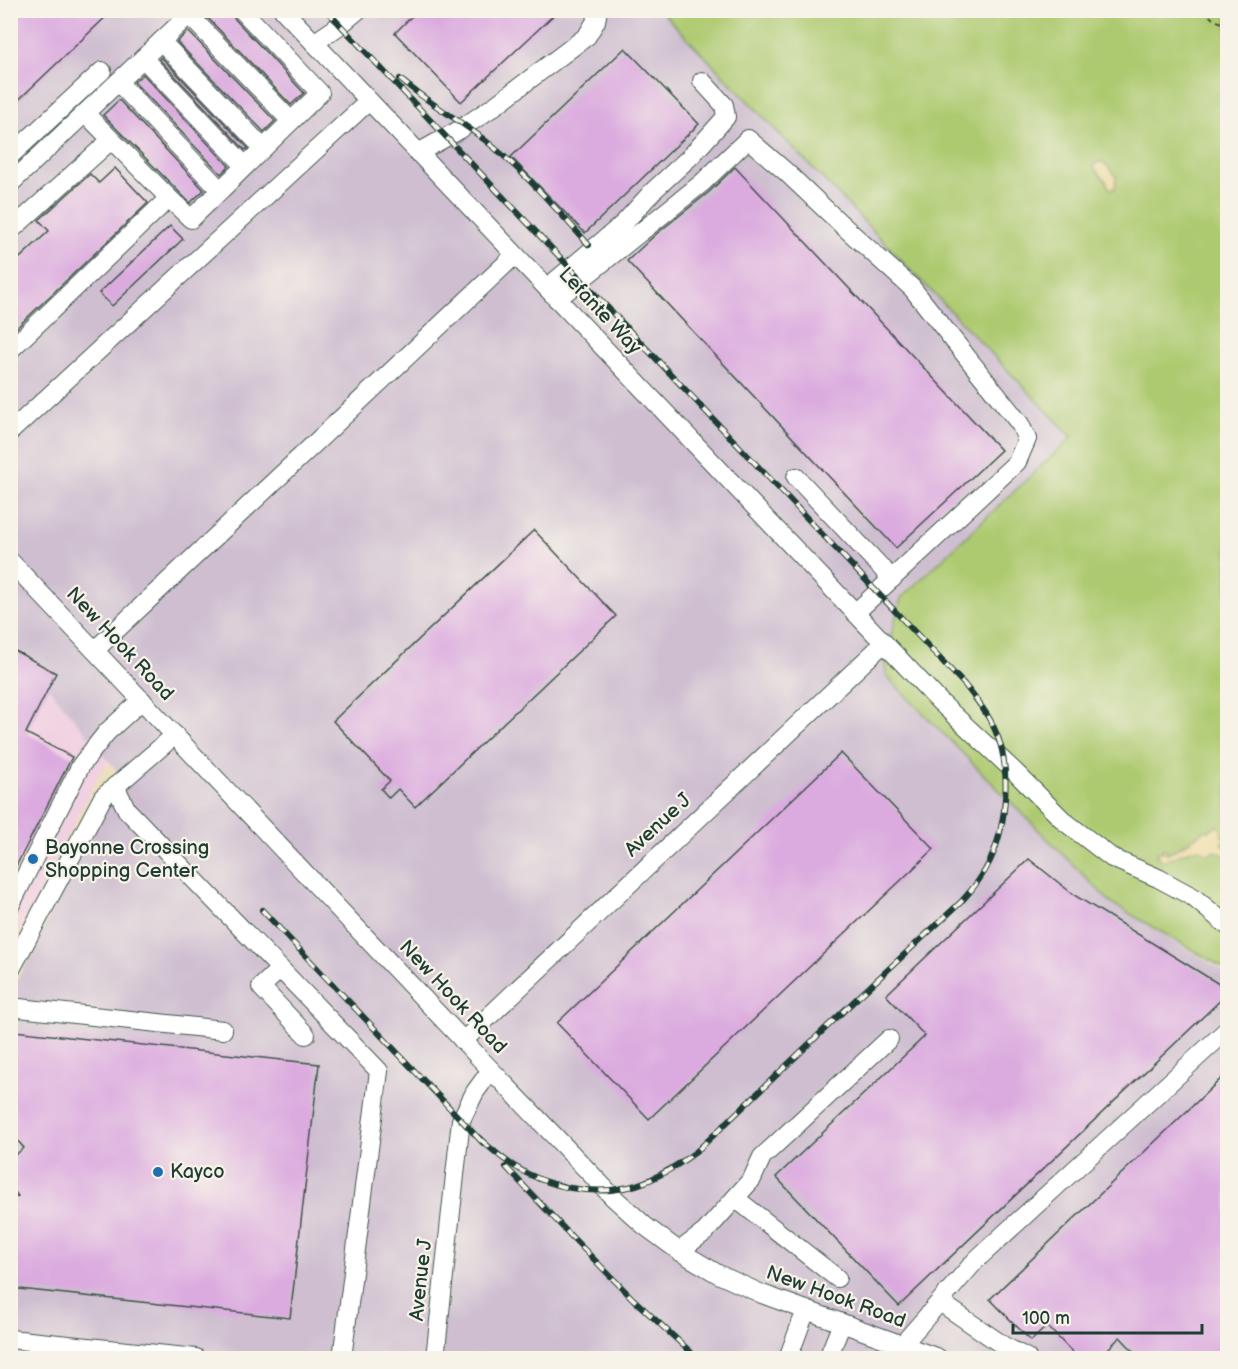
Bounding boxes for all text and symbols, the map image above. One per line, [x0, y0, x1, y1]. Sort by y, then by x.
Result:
street label: Lefante Way [554, 263, 646, 359]
street label: New Hook Road [61, 582, 179, 706]
street label: Avenue J [620, 788, 696, 862]
place label: Bayonne Crossing Shopping Center [45, 836, 209, 883]
marker: Bayonne Crossing Shopping Center [26, 852, 40, 866]
street label: New Hook Road [394, 935, 512, 1059]
place label: Kayco [170, 1160, 225, 1184]
marker: Kayco [151, 1165, 165, 1179]
street label: Avenue J [405, 1238, 437, 1322]
street label: New Hook Road [763, 1261, 909, 1333]
scale bar [1013, 1297, 1202, 1335]
text: 100 m [1022, 1308, 1070, 1329]

